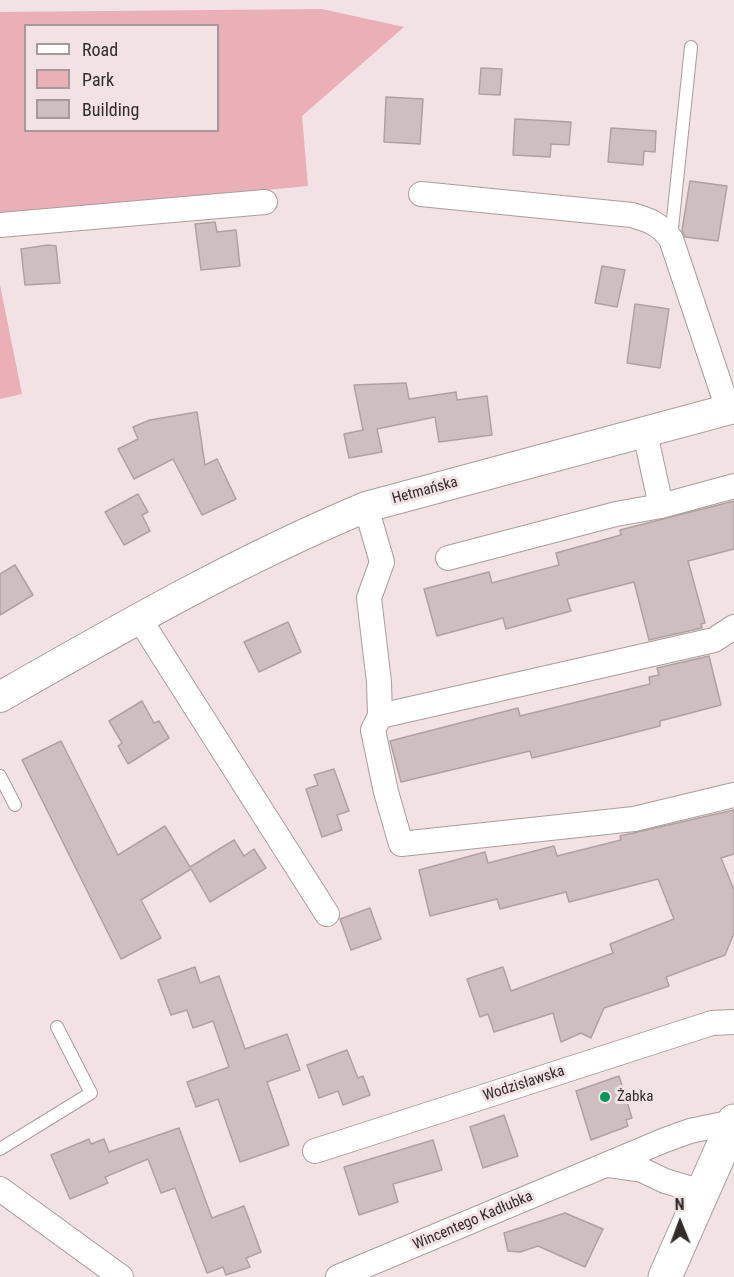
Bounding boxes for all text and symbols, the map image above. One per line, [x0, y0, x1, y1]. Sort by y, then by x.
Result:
legend [24, 24, 219, 132]
text: Road [82, 39, 118, 60]
text: Park [82, 69, 114, 90]
text: Building [82, 99, 139, 120]
street label: Hetmańska [390, 474, 460, 508]
street label: Wodzisławska [481, 1062, 567, 1106]
place label: Żabka [617, 1088, 653, 1106]
marker: Żabka [598, 1090, 612, 1104]
street label: Wincentego Kadłubka [410, 1188, 536, 1254]
north arrow [650, 1193, 710, 1253]
text: N [675, 1195, 685, 1214]

